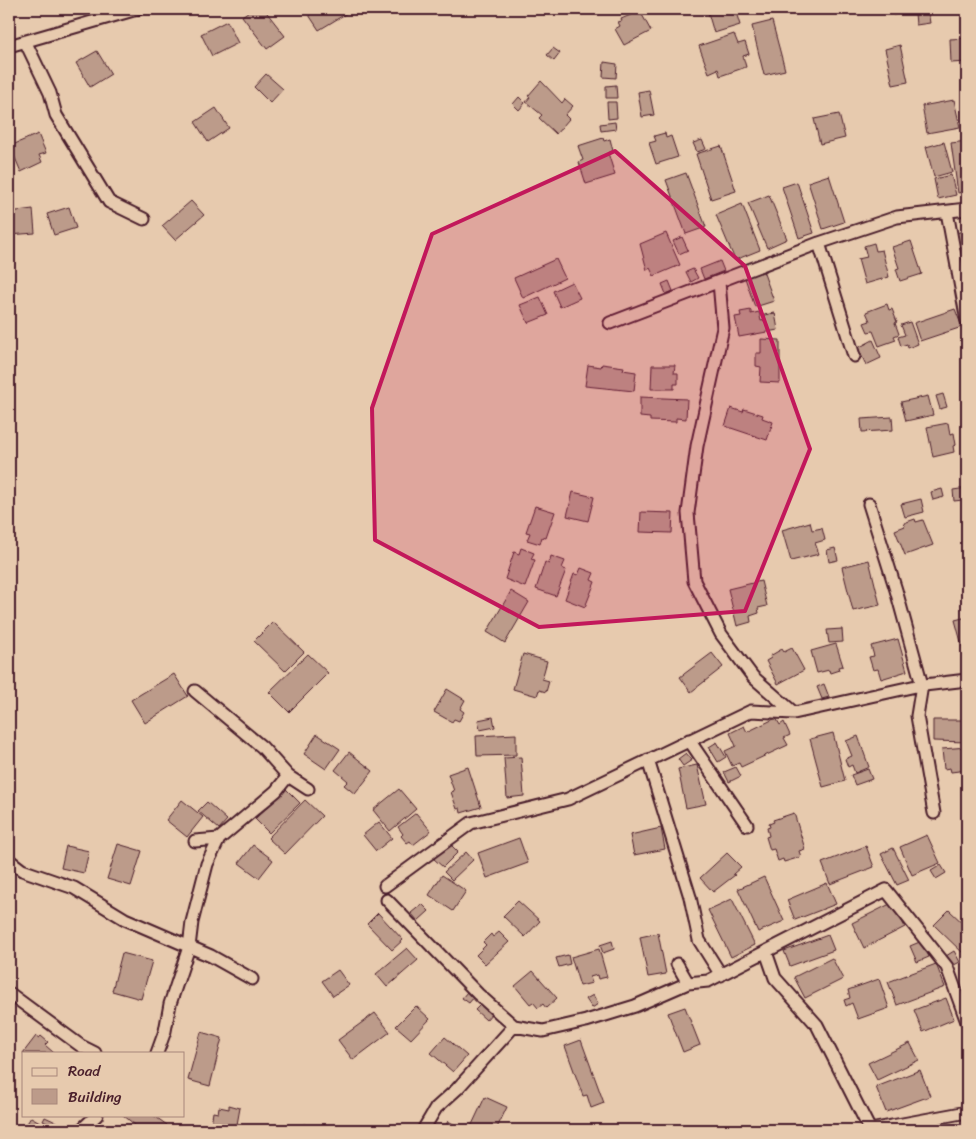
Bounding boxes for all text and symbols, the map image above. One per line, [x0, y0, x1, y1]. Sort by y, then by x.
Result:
legend [22, 1052, 185, 1116]
text: Road [68, 1058, 101, 1084]
text: Building [68, 1084, 122, 1110]

